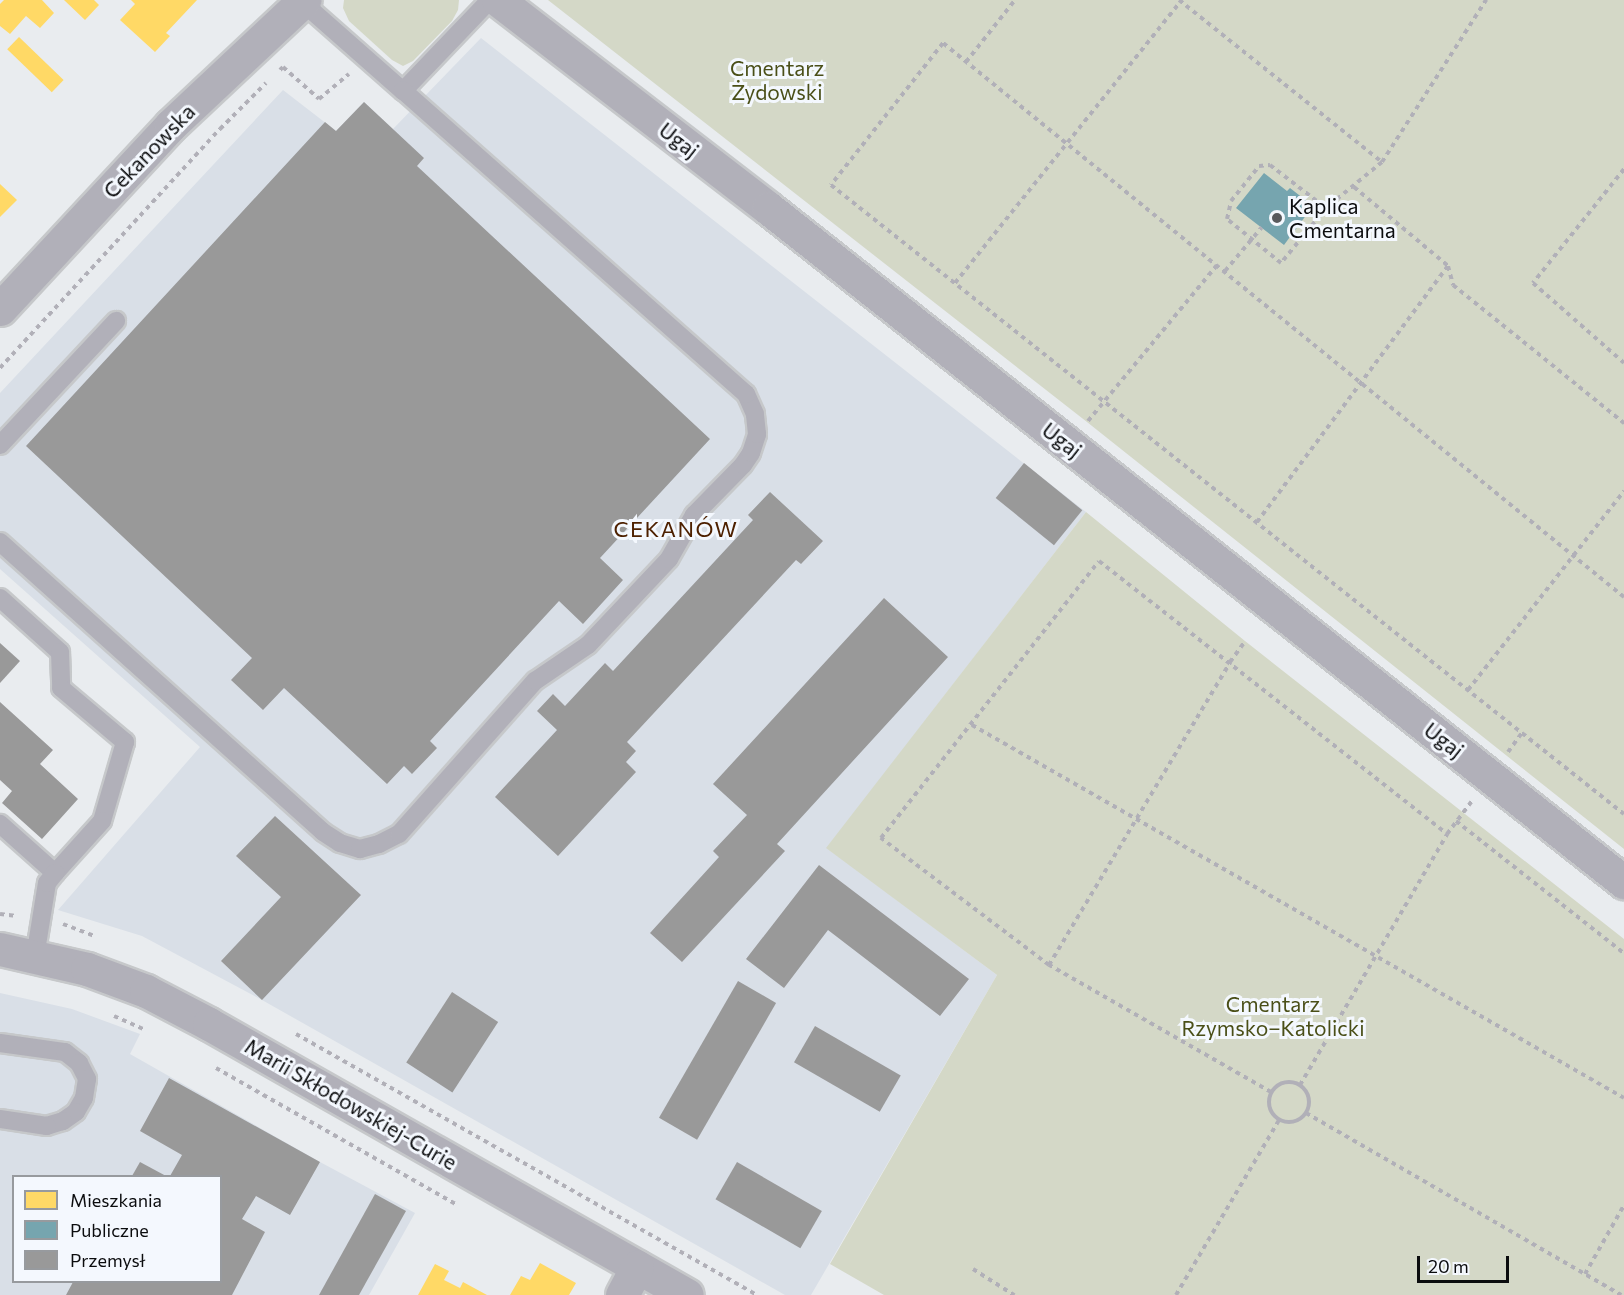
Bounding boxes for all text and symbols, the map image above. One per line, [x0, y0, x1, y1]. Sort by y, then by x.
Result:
park label: Cmentarz Żydowski [730, 55, 824, 105]
street label: Cekanowska [98, 99, 200, 203]
street label: Ugaj [654, 117, 704, 163]
place label: Kaplica Cmentarna [1289, 193, 1396, 243]
marker: Kaplica Cmentarna [1270, 211, 1284, 225]
street label: Ugaj [1037, 417, 1087, 463]
district label: CEKANÓW [613, 516, 739, 542]
street label: Ugaj [1419, 717, 1469, 763]
park label: Cmentarz Rzymsko–Katolicki [1181, 991, 1365, 1041]
street label: Marii Skłodowskiej-Curie [241, 1033, 461, 1175]
legend [12, 1175, 222, 1283]
text: Mieszkania [70, 1189, 162, 1211]
text: Publiczne [70, 1219, 149, 1241]
scale bar [1420, 1244, 1512, 1282]
text: Przemysł [70, 1249, 145, 1271]
text: 20 m [1428, 1255, 1469, 1277]

